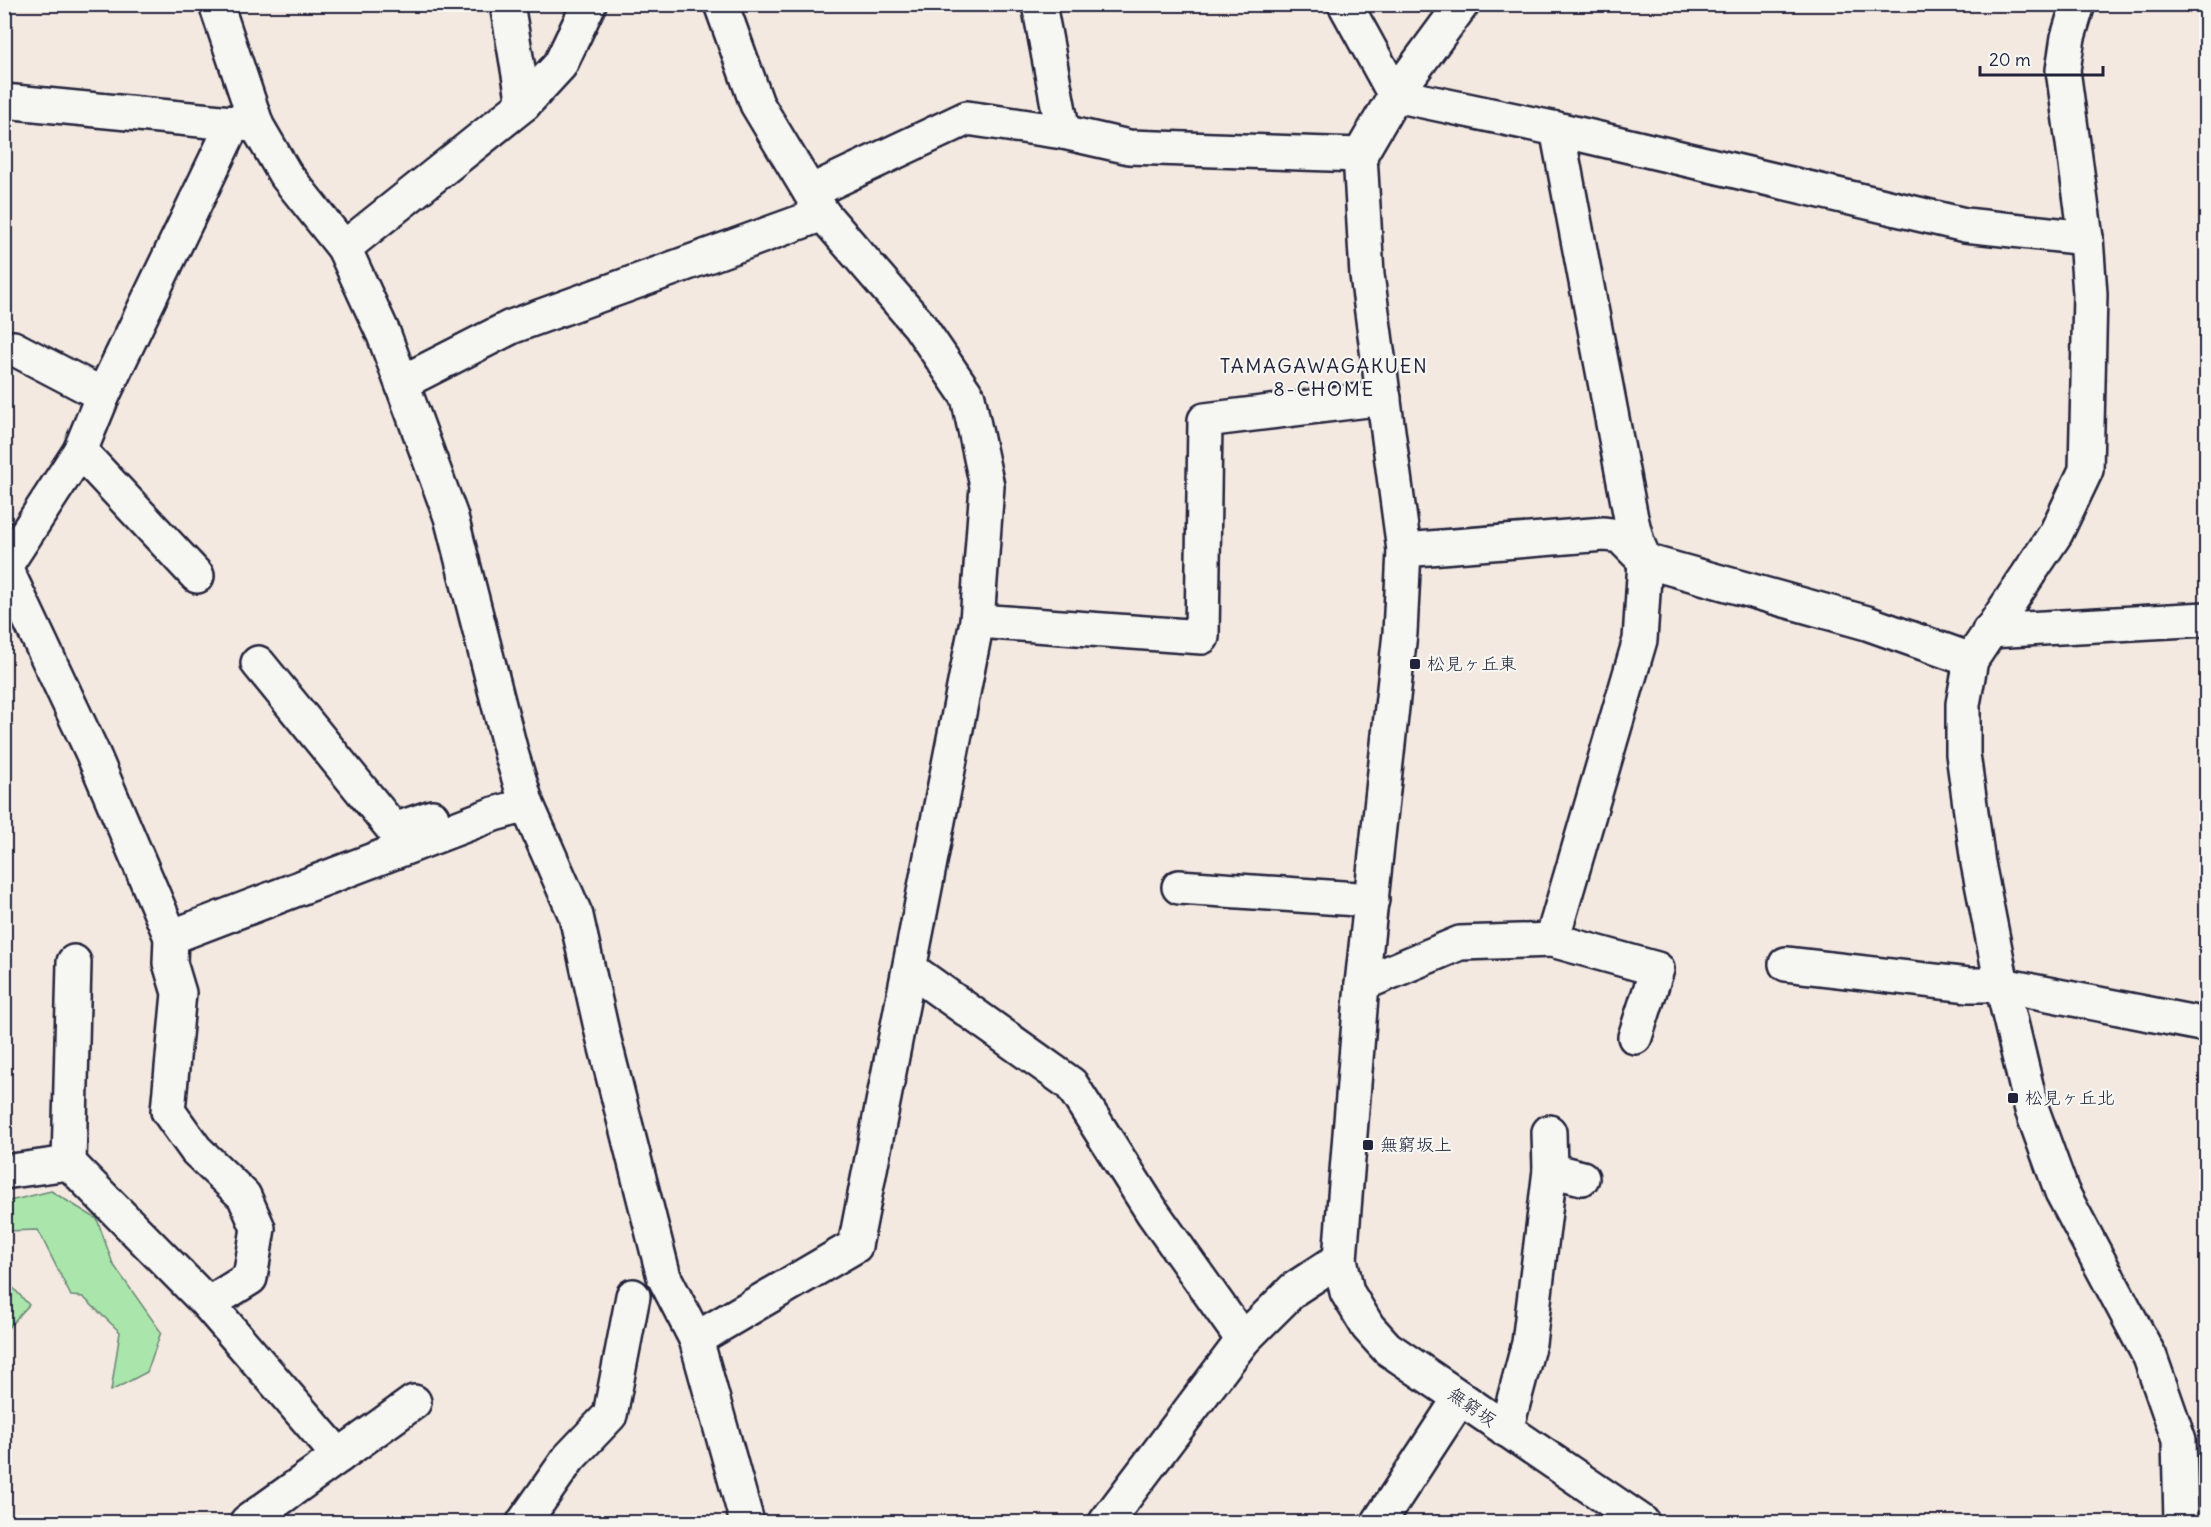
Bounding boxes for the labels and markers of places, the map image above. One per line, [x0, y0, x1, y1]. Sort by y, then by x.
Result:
place label: 松見ヶ丘東 [1427, 652, 1517, 675]
marker: 松見ヶ丘東 [1408, 657, 1422, 671]
place label: 松見ヶ丘北 [2025, 1086, 2115, 1109]
marker: 松見ヶ丘北 [2006, 1091, 2020, 1105]
place label: 無窮坂上 [1380, 1133, 1452, 1156]
marker: 無窮坂上 [1361, 1138, 1375, 1152]

